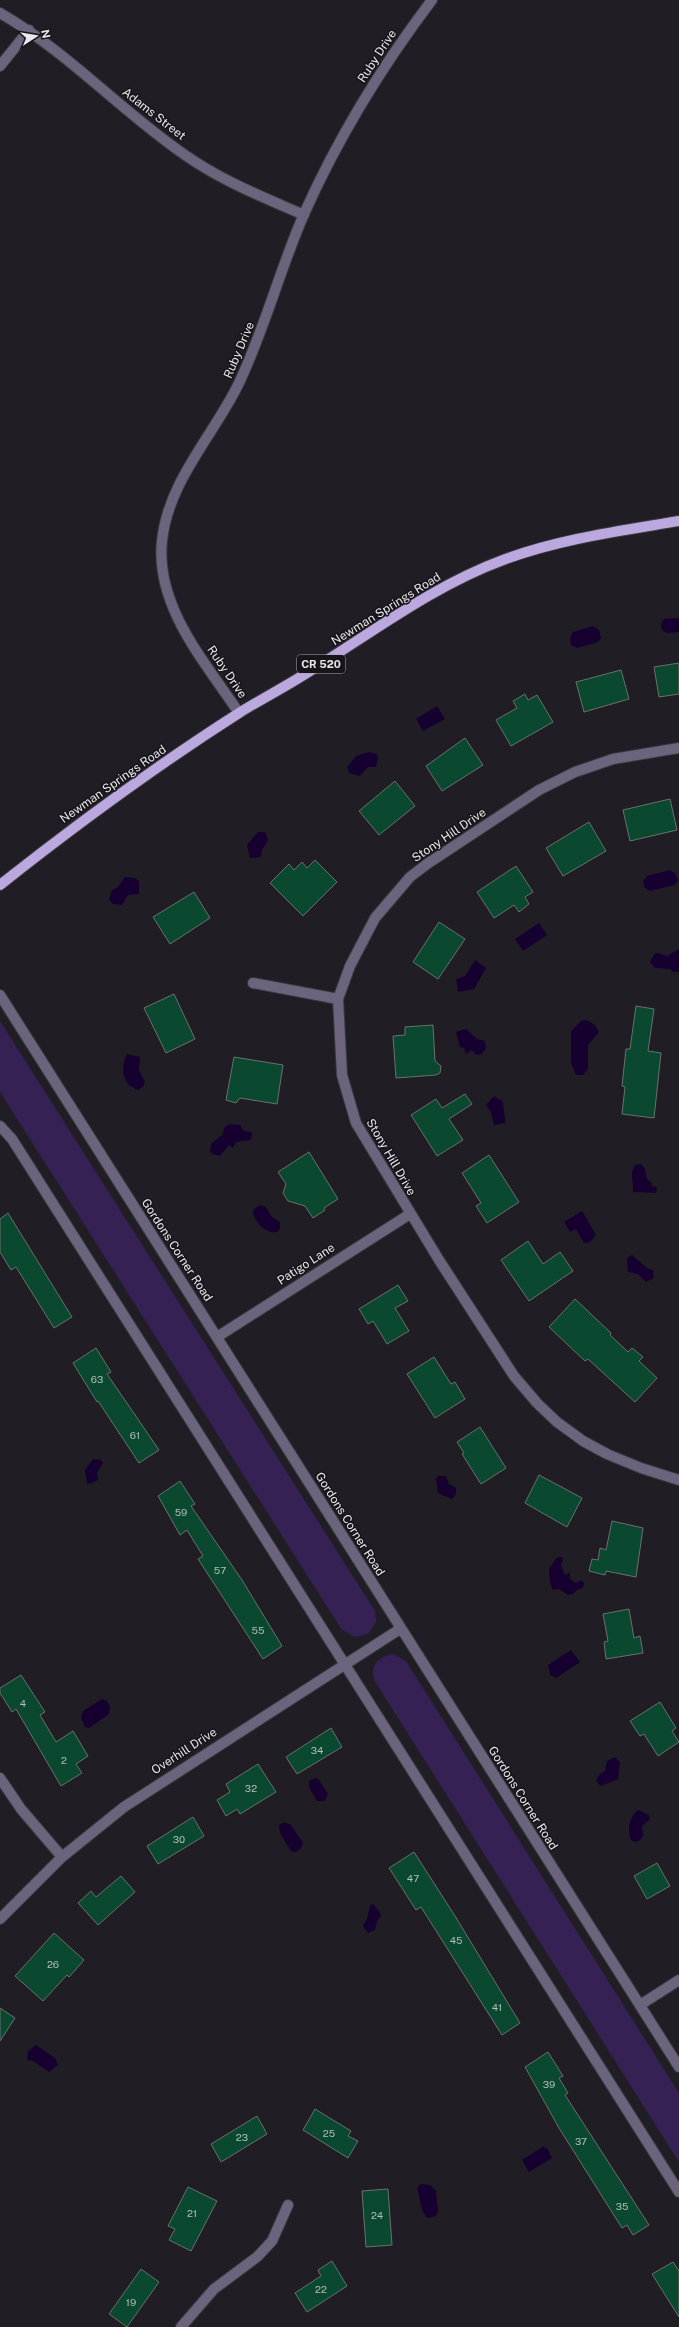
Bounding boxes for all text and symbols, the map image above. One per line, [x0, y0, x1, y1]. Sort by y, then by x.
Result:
north arrow [16, 16, 56, 56]
street label: Ruby Drive [355, 27, 399, 85]
text: N [39, 28, 53, 39]
street label: Adams Street [120, 85, 189, 143]
street label: Ruby Drive [221, 319, 257, 380]
street label: Newman Springs Road [329, 570, 443, 648]
street label: Ruby Drive [204, 643, 250, 701]
road number: CR 520 [297, 655, 345, 673]
street label: Newman Springs Road [57, 742, 169, 826]
street label: Stony Hill Drive [409, 805, 489, 865]
street label: Stony Hill Drive [363, 1116, 419, 1198]
street label: Gordons Corner Road [139, 1196, 215, 1304]
street label: Patigo Lane [275, 1240, 337, 1288]
house number: 63 [91, 1373, 103, 1385]
house number: 61 [130, 1429, 140, 1441]
street label: Gordons Corner Road [312, 1470, 388, 1578]
house number: 59 [175, 1506, 187, 1518]
house number: 57 [214, 1564, 226, 1576]
house number: 55 [252, 1624, 264, 1636]
house number: 4 [20, 1697, 26, 1709]
street label: Overhill Drive [149, 1725, 219, 1777]
house number: 34 [311, 1744, 323, 1756]
street label: Gordons Corner Road [485, 1744, 561, 1852]
house number: 2 [61, 1754, 67, 1766]
house number: 32 [245, 1782, 257, 1794]
house number: 30 [173, 1833, 185, 1845]
house number: 47 [407, 1872, 419, 1884]
house number: 45 [450, 1934, 462, 1946]
house number: 26 [47, 1958, 59, 1970]
house number: 41 [492, 2001, 502, 2013]
house number: 39 [543, 2078, 555, 2090]
house number: 25 [323, 2127, 335, 2139]
house number: 23 [236, 2131, 248, 2143]
house number: 37 [575, 2135, 587, 2147]
house number: 35 [616, 2200, 628, 2212]
house number: 21 [187, 2207, 197, 2219]
house number: 24 [371, 2209, 383, 2221]
house number: 22 [315, 2283, 327, 2295]
house number: 19 [126, 2296, 136, 2308]

